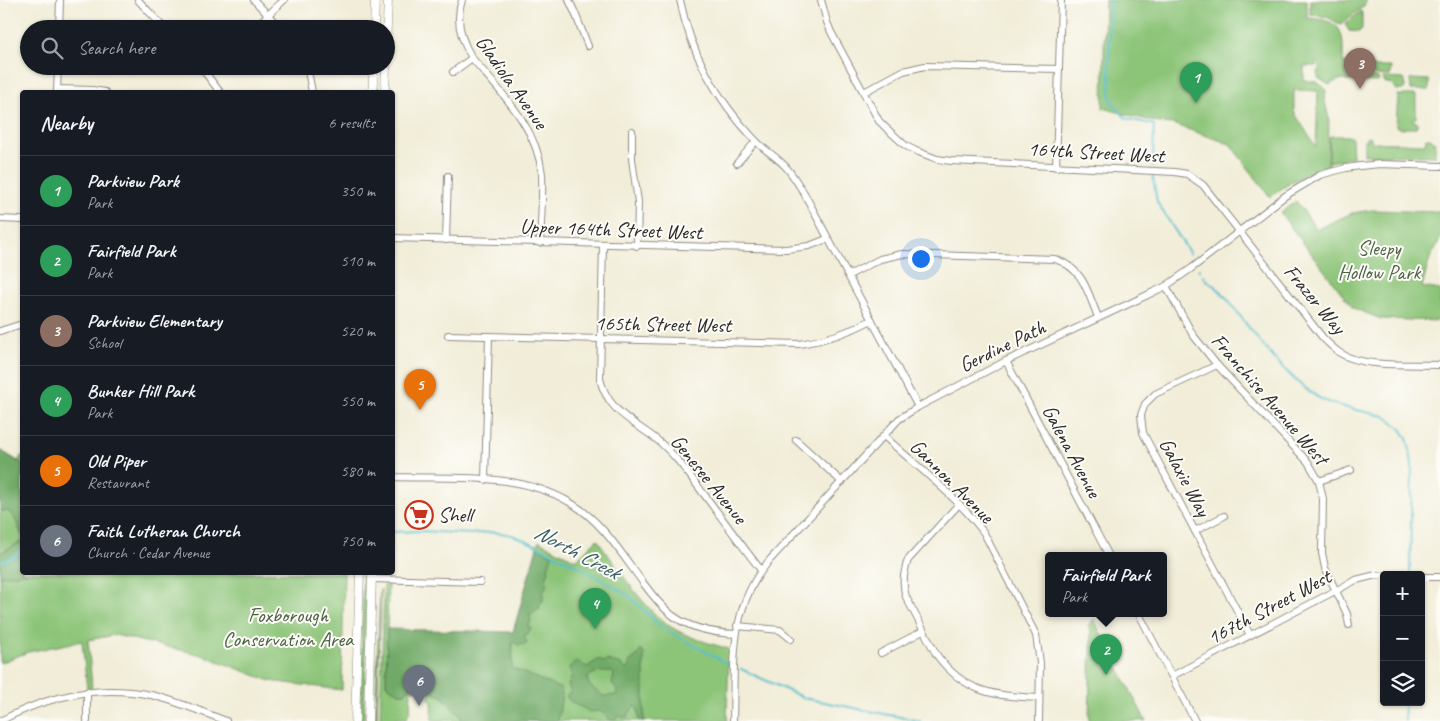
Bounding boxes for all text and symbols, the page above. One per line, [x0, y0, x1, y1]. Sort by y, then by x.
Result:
search box [20, 20, 395, 75]
street label: Gladiola Avenue [470, 30, 555, 136]
icon: search [38, 34, 66, 62]
text: Search here [78, 36, 155, 60]
pin: 3 [1344, 48, 1376, 89]
pin: 1 [1180, 62, 1212, 103]
text: Nearby [40, 110, 93, 136]
text: 6 results [328, 113, 375, 133]
street label: 164th Street West [1027, 135, 1167, 169]
text: Parkview Park [87, 169, 179, 193]
text: 1 [52, 181, 60, 201]
text: 350 m [341, 181, 375, 201]
text: Park [87, 193, 112, 213]
street label: Upper 164th Street West [520, 213, 704, 245]
park label: Sleepy Hollow Park [1338, 235, 1422, 285]
text: Fairfield Park [87, 239, 176, 263]
your location [908, 246, 934, 272]
text: 2 [52, 251, 60, 271]
text: 510 m [341, 251, 375, 271]
street label: Frazer Way [1278, 259, 1353, 341]
text: Park [87, 263, 112, 283]
text: Parkview Elementary [87, 309, 222, 333]
street label: 165th Street West [595, 310, 733, 338]
street label: Gerdine Path [955, 313, 1051, 378]
text: 3 [52, 321, 60, 341]
text: 520 m [341, 321, 375, 341]
street label: Franchise Avenue West [1206, 328, 1336, 472]
text: School [87, 333, 121, 353]
pin: 5 [404, 369, 436, 410]
text: Bunker Hill Park [87, 379, 194, 403]
text: 4 [52, 391, 60, 411]
text: 550 m [341, 391, 375, 411]
street label: Galena Avenue [1037, 400, 1108, 503]
text: Park [87, 403, 112, 423]
street label: Genesee Avenue [665, 429, 754, 531]
street label: Gannon Avenue [904, 433, 1000, 529]
street label: Galaxie Way [1154, 433, 1217, 522]
text: Old Piper [87, 449, 146, 473]
text: 5 [53, 461, 59, 481]
text: 580 m [341, 461, 375, 481]
text: Restaurant [87, 473, 149, 493]
supermarket icon: Shell [404, 500, 434, 530]
place label: Shell [438, 502, 476, 528]
water label: North Creek [530, 518, 628, 588]
text: Faith Lutheran Church [87, 519, 240, 543]
text: 6 [52, 531, 60, 551]
text: 750 m [341, 531, 375, 551]
text: Church · Cedar Avenue [87, 543, 210, 563]
popup [1045, 552, 1167, 617]
text: Fairfield Park [1062, 563, 1150, 587]
street label: 167th Street West [1203, 563, 1337, 650]
map controls [1380, 571, 1425, 706]
button: + [1380, 571, 1425, 616]
text: Park [1062, 587, 1087, 607]
pin: 4 [579, 588, 611, 629]
park label: Foxborough Conservation Area [223, 602, 355, 652]
button: − [1380, 616, 1425, 661]
pin: 2 [1090, 634, 1122, 675]
button: layers [1380, 661, 1425, 706]
pin: 6 [403, 665, 435, 706]

